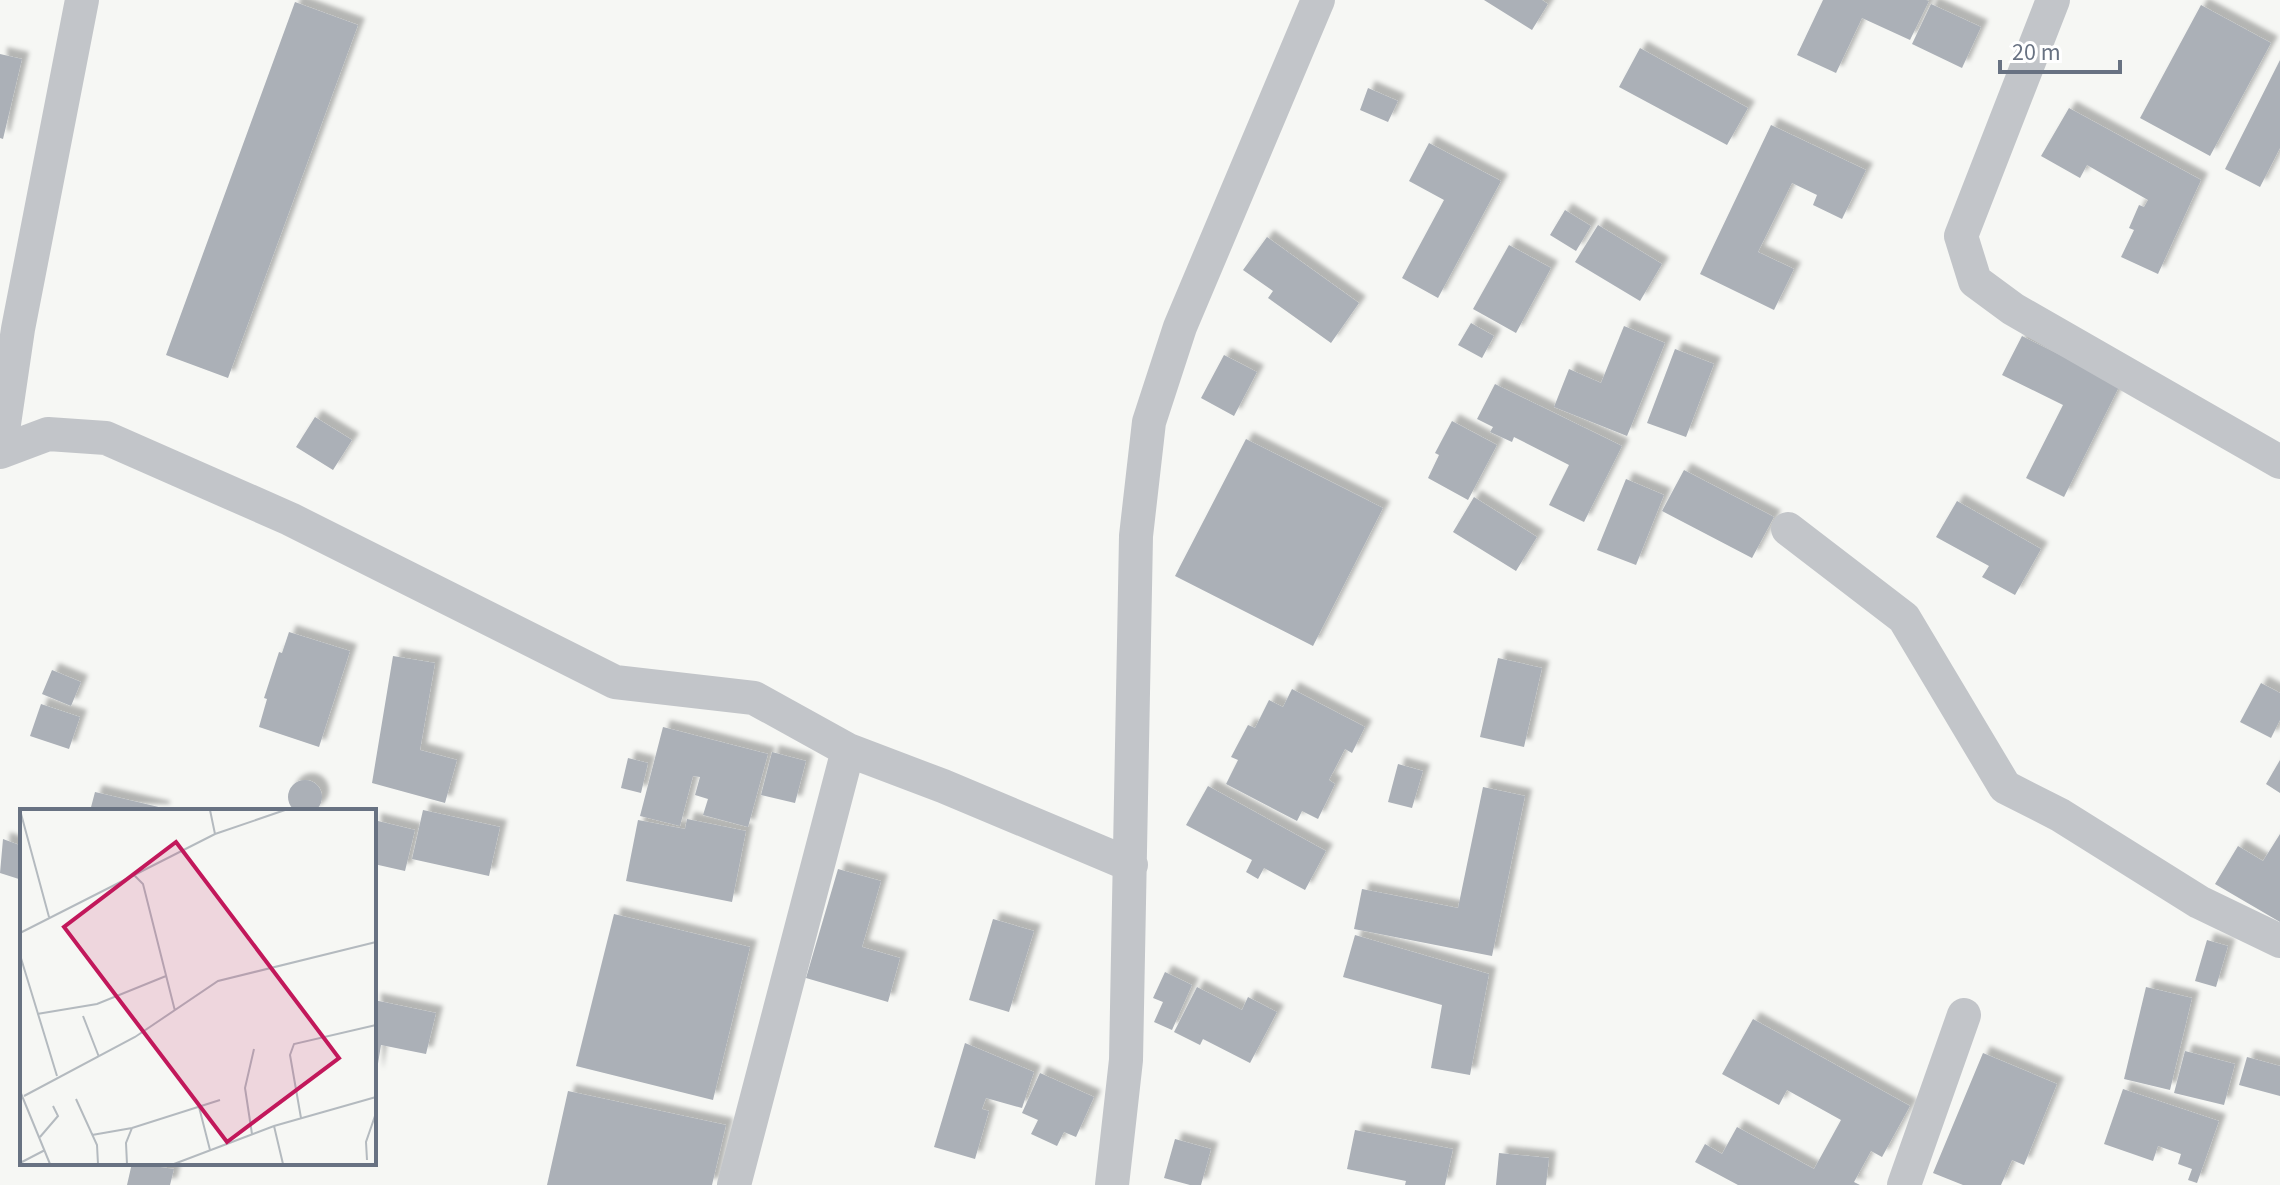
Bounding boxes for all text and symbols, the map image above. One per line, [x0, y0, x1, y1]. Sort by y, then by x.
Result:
scale bar [2000, 24, 2120, 74]
text: 20 m [2012, 35, 2061, 70]
inset map [20, 809, 376, 1165]

